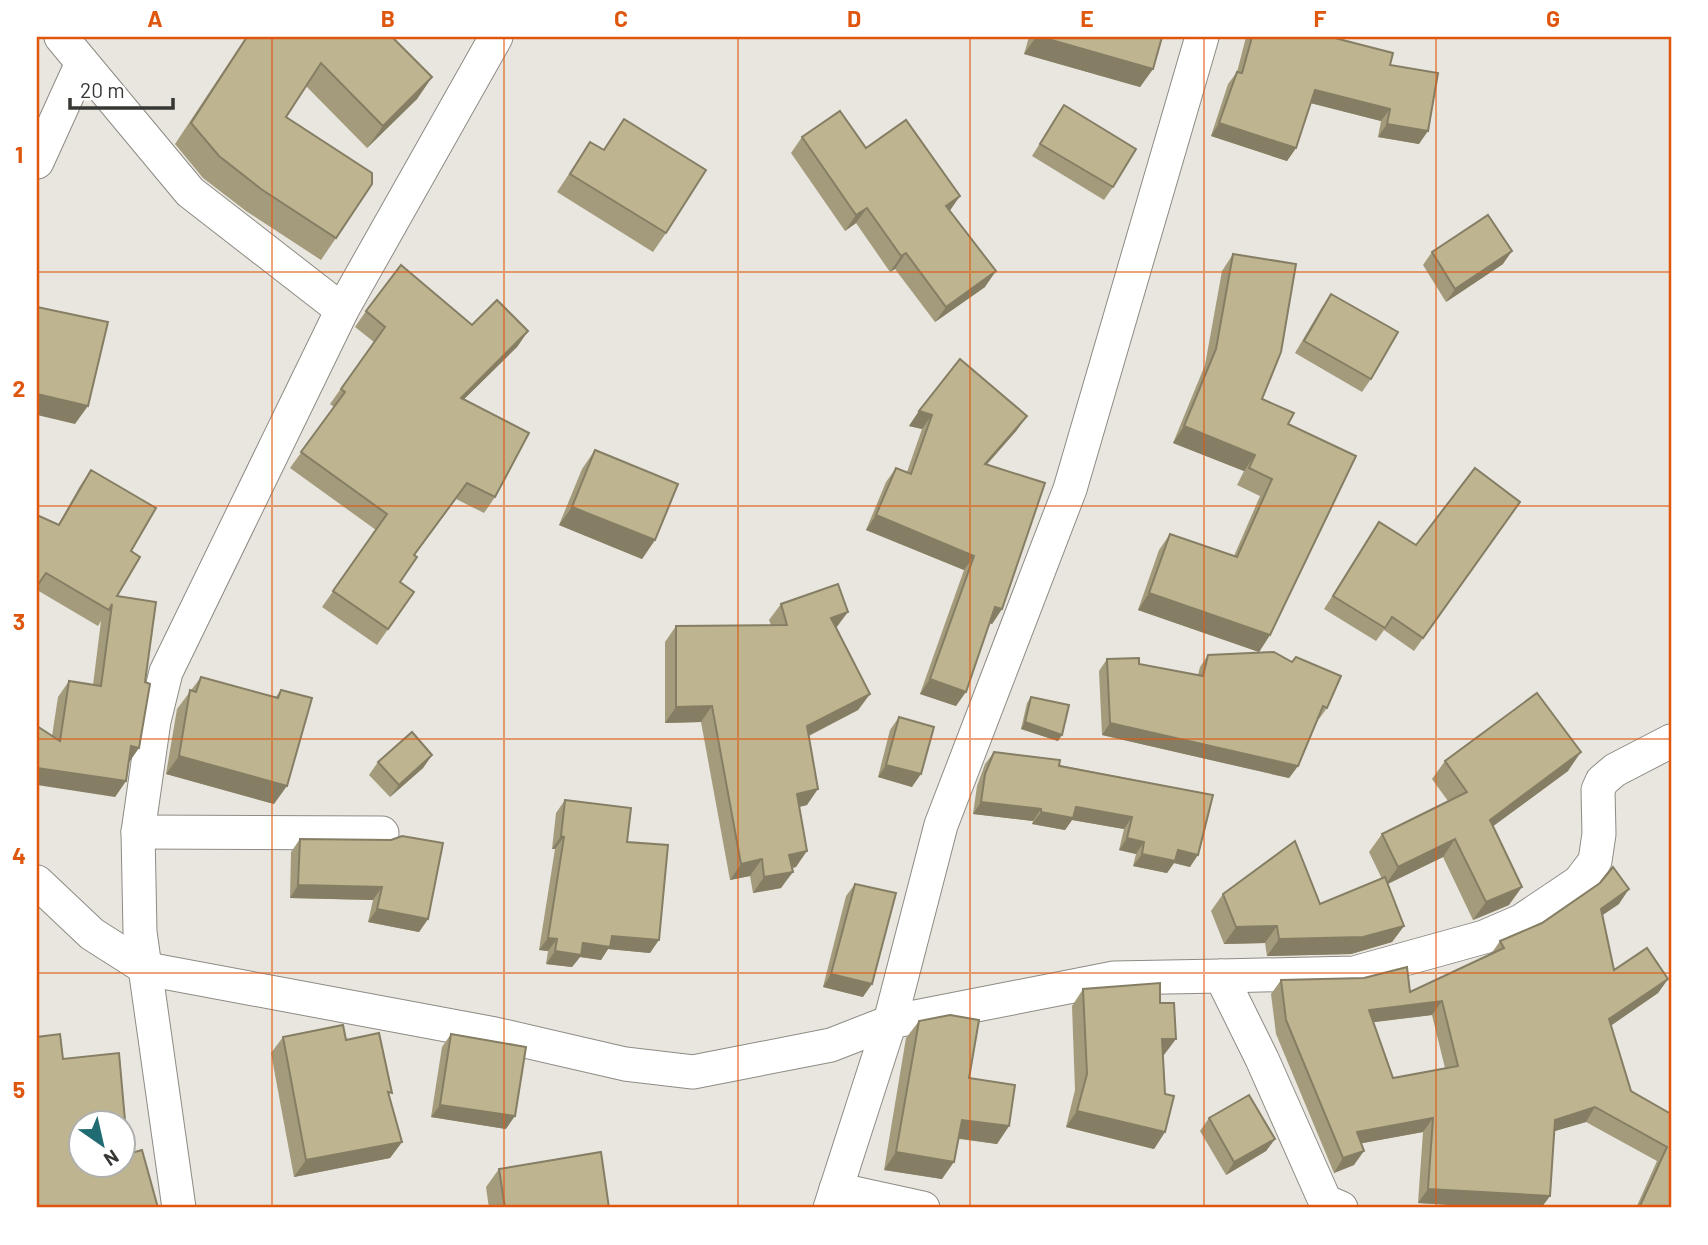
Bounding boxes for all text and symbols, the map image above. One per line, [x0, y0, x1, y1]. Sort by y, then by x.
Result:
text: A [147, 4, 163, 32]
text: B [381, 4, 395, 32]
text: C [614, 4, 628, 32]
text: D [847, 4, 861, 32]
text: E [1080, 4, 1094, 32]
text: F [1314, 4, 1327, 32]
text: G [1546, 4, 1560, 32]
scale bar [70, 66, 173, 110]
text: 20 m [80, 77, 125, 102]
text: 1 [15, 140, 23, 168]
text: 2 [13, 374, 25, 402]
text: 3 [13, 607, 25, 635]
text: 4 [12, 841, 26, 869]
text: 5 [13, 1075, 25, 1103]
north arrow [66, 1108, 136, 1178]
text: N [100, 1145, 123, 1172]

